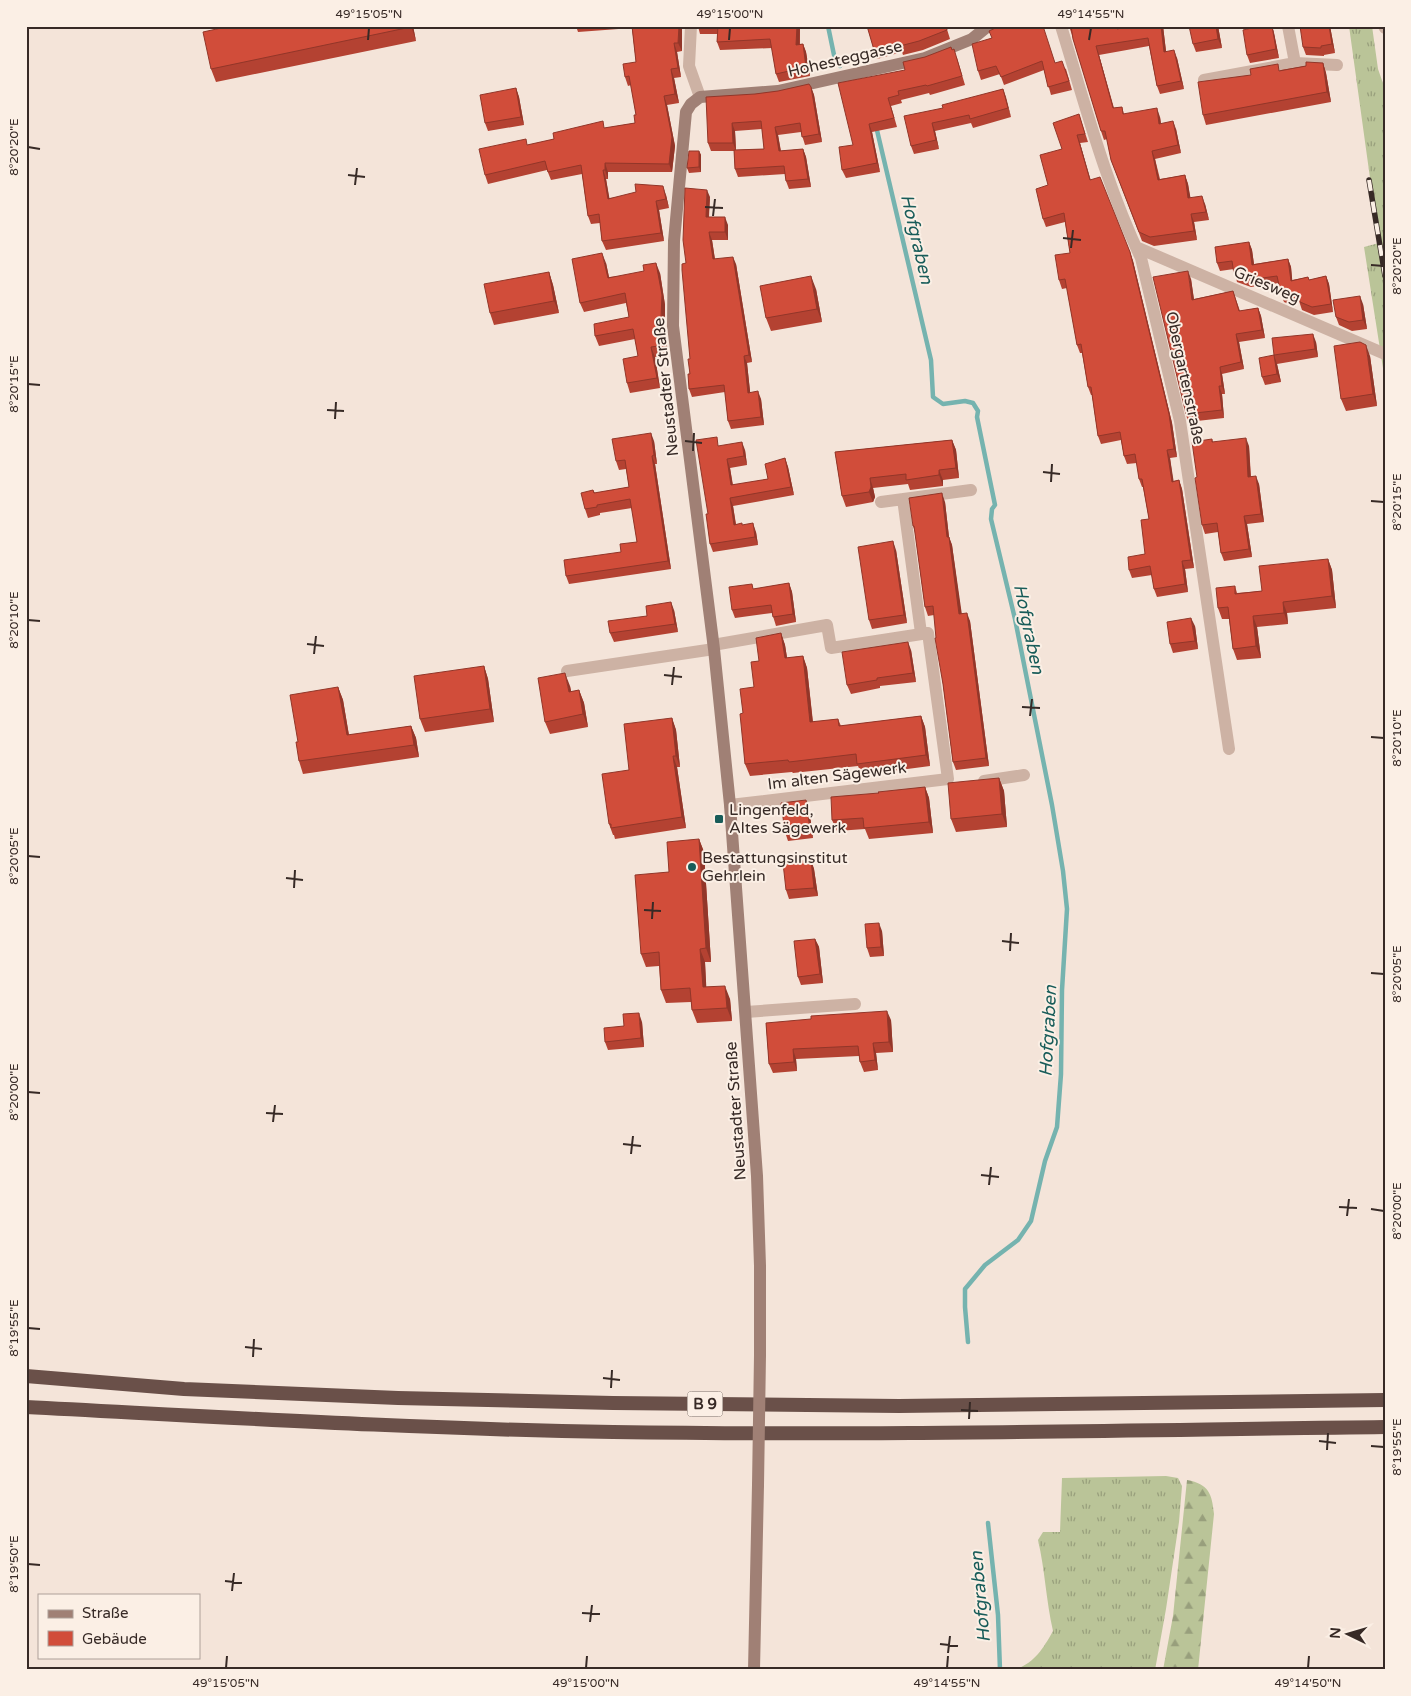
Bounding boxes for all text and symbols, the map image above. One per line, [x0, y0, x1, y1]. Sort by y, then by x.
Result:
text: 49°15'05"N [336, 7, 403, 21]
text: 49°15'00"N [697, 7, 764, 21]
text: 49°14'55"N [1058, 7, 1125, 21]
street label: Hohesteggasse [786, 36, 904, 82]
text: 8°20'20"E [7, 118, 21, 176]
water label: Hofgraben [896, 192, 938, 287]
text: 8°20'20"E [1390, 237, 1404, 295]
street label: Griesweg [1231, 262, 1303, 308]
street label: Obergartenstraße [1161, 310, 1209, 446]
street label: Neustadter Straße [649, 317, 683, 457]
text: 8°20'15"E [7, 355, 21, 413]
text: 8°20'15"E [1390, 473, 1404, 531]
water label: Hofgraben [1009, 582, 1049, 677]
text: 8°20'10"E [7, 591, 21, 649]
text: 8°20'10"E [1390, 709, 1404, 767]
street label: Im alten Sägewerk [767, 758, 908, 794]
place label: Lingenfeld, Altes Sägewerk [729, 800, 846, 838]
marker: Lingenfeld, Altes Sägewerk [713, 813, 725, 825]
text: 8°20'05"E [7, 827, 21, 885]
place label: Bestattungsinstitut Gehrlein [702, 848, 848, 886]
marker: Bestattungsinstitut Gehrlein [686, 861, 698, 873]
text: 8°20'05"E [1390, 945, 1404, 1003]
water label: Hofgraben [1035, 984, 1061, 1077]
street label: Neustadter Straße [721, 1041, 751, 1181]
text: 8°20'00"E [7, 1063, 21, 1121]
text: 8°20'00"E [1390, 1182, 1404, 1240]
text: 8°19'55"E [7, 1299, 21, 1357]
road number: B 9 [688, 1392, 722, 1416]
text: 8°19'55"E [1390, 1418, 1404, 1476]
text: 8°19'50"E [7, 1535, 21, 1593]
water label: Hofgraben [965, 1549, 995, 1643]
legend [38, 1594, 200, 1658]
text: Straße [82, 1604, 128, 1622]
north arrow [1324, 1608, 1374, 1658]
text: N [1327, 1627, 1345, 1639]
text: Gebäude [82, 1630, 147, 1648]
text: 49°15'05"N [193, 1676, 260, 1690]
text: 49°15'00"N [553, 1676, 620, 1690]
text: 49°14'55"N [914, 1676, 981, 1690]
text: 49°14'50"N [1275, 1676, 1342, 1690]

